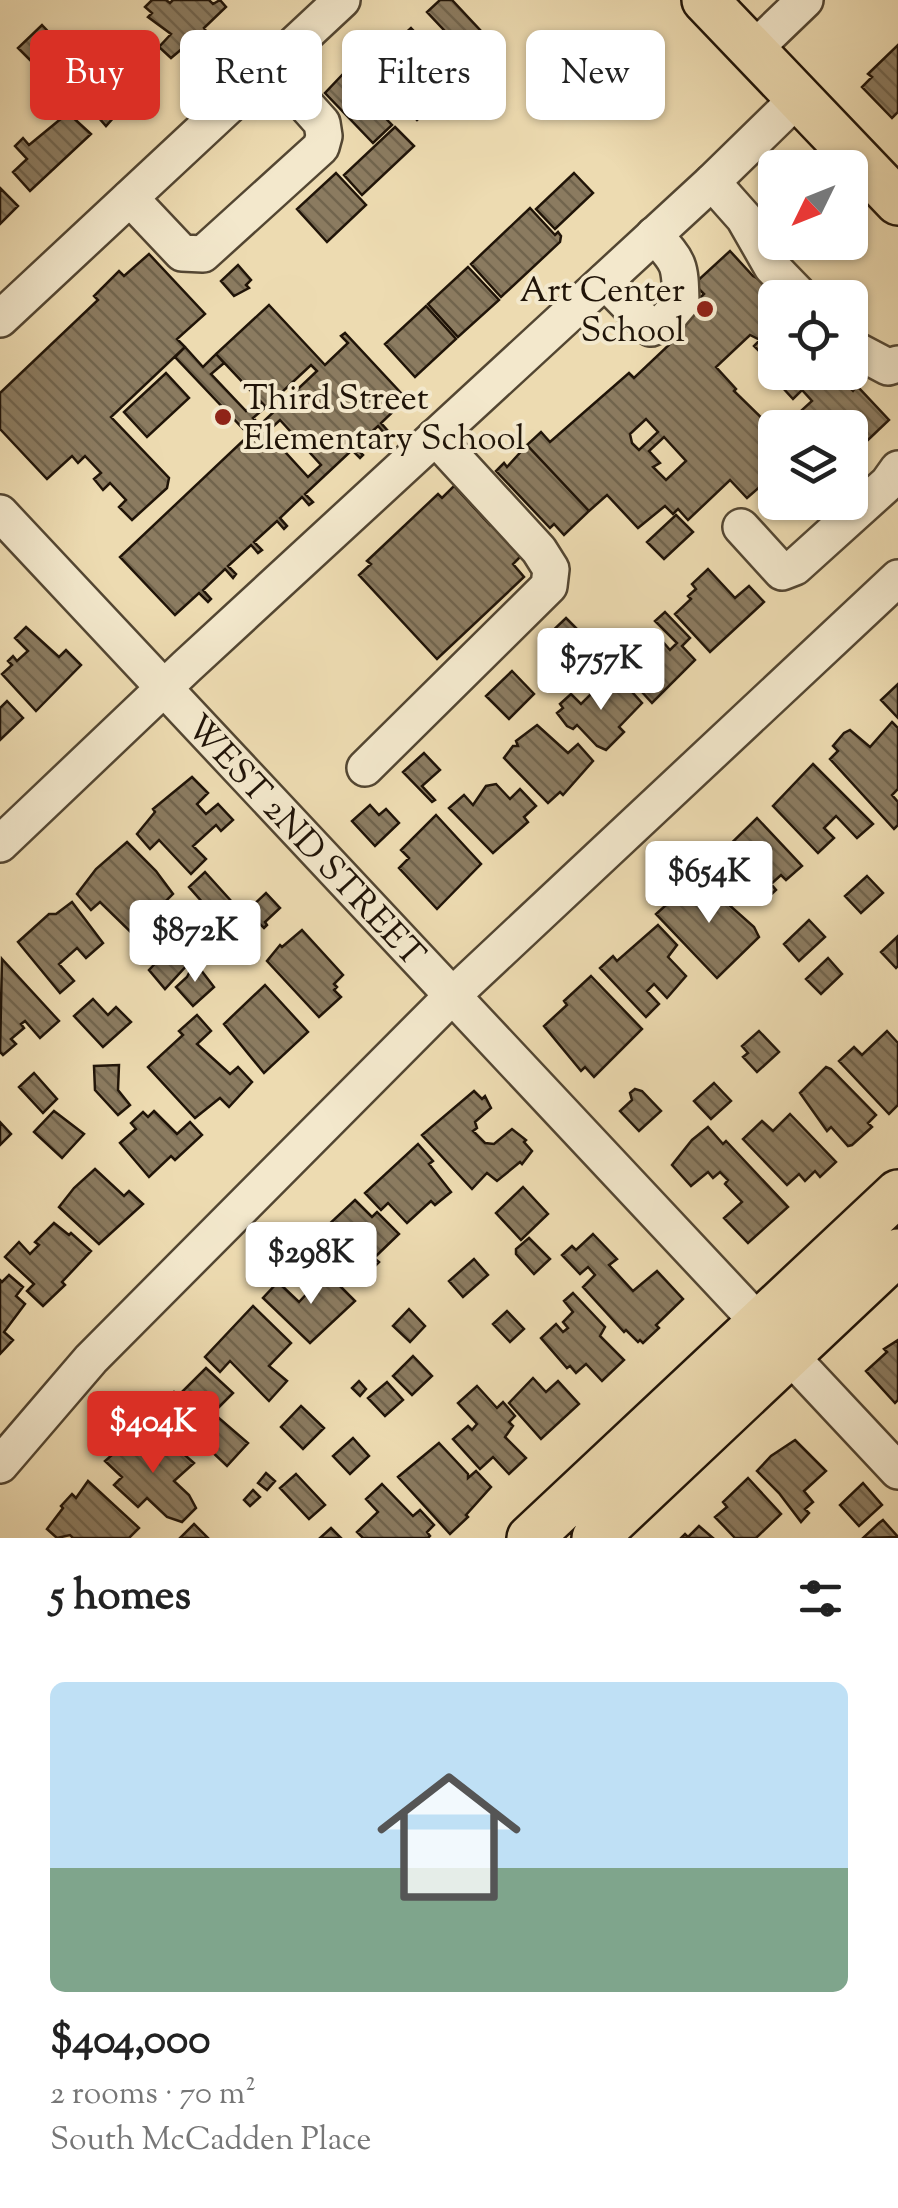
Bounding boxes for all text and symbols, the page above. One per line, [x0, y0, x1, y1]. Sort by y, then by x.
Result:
chip: Buy [30, 30, 160, 120]
chip: Rent [180, 30, 322, 120]
chip: Filters [342, 30, 506, 120]
chip: New [526, 30, 665, 120]
north arrow [758, 150, 868, 260]
map controls [758, 150, 868, 520]
place label: Art Center School [519, 267, 685, 358]
button: locate [758, 280, 868, 390]
marker: Art Center School [694, 298, 716, 320]
place label: Third Street Elementary School [243, 375, 526, 466]
marker: Third Street Elementary School [212, 406, 234, 428]
button: layers [758, 410, 868, 520]
pin: $757K [531, 628, 671, 713]
text: $757K [559, 637, 643, 683]
street label: WEST 2ND STREET [172, 704, 435, 980]
pin: $654K [639, 841, 779, 926]
text: $654K [667, 850, 751, 896]
pin: $872K [125, 900, 265, 985]
text: $872K [152, 909, 238, 955]
pin: $298K [241, 1222, 381, 1307]
text: $298K [268, 1231, 354, 1277]
pin: $404K [83, 1391, 223, 1476]
text: $404K [109, 1400, 197, 1446]
text: 5 homes [50, 1568, 191, 1628]
icon: filters [793, 1571, 848, 1626]
icon: home [359, 1747, 539, 1927]
text: $404,000 [50, 2012, 210, 2072]
text: 2 rooms · 70 m² [50, 2072, 256, 2118]
text: South McCadden Place [50, 2118, 371, 2164]

